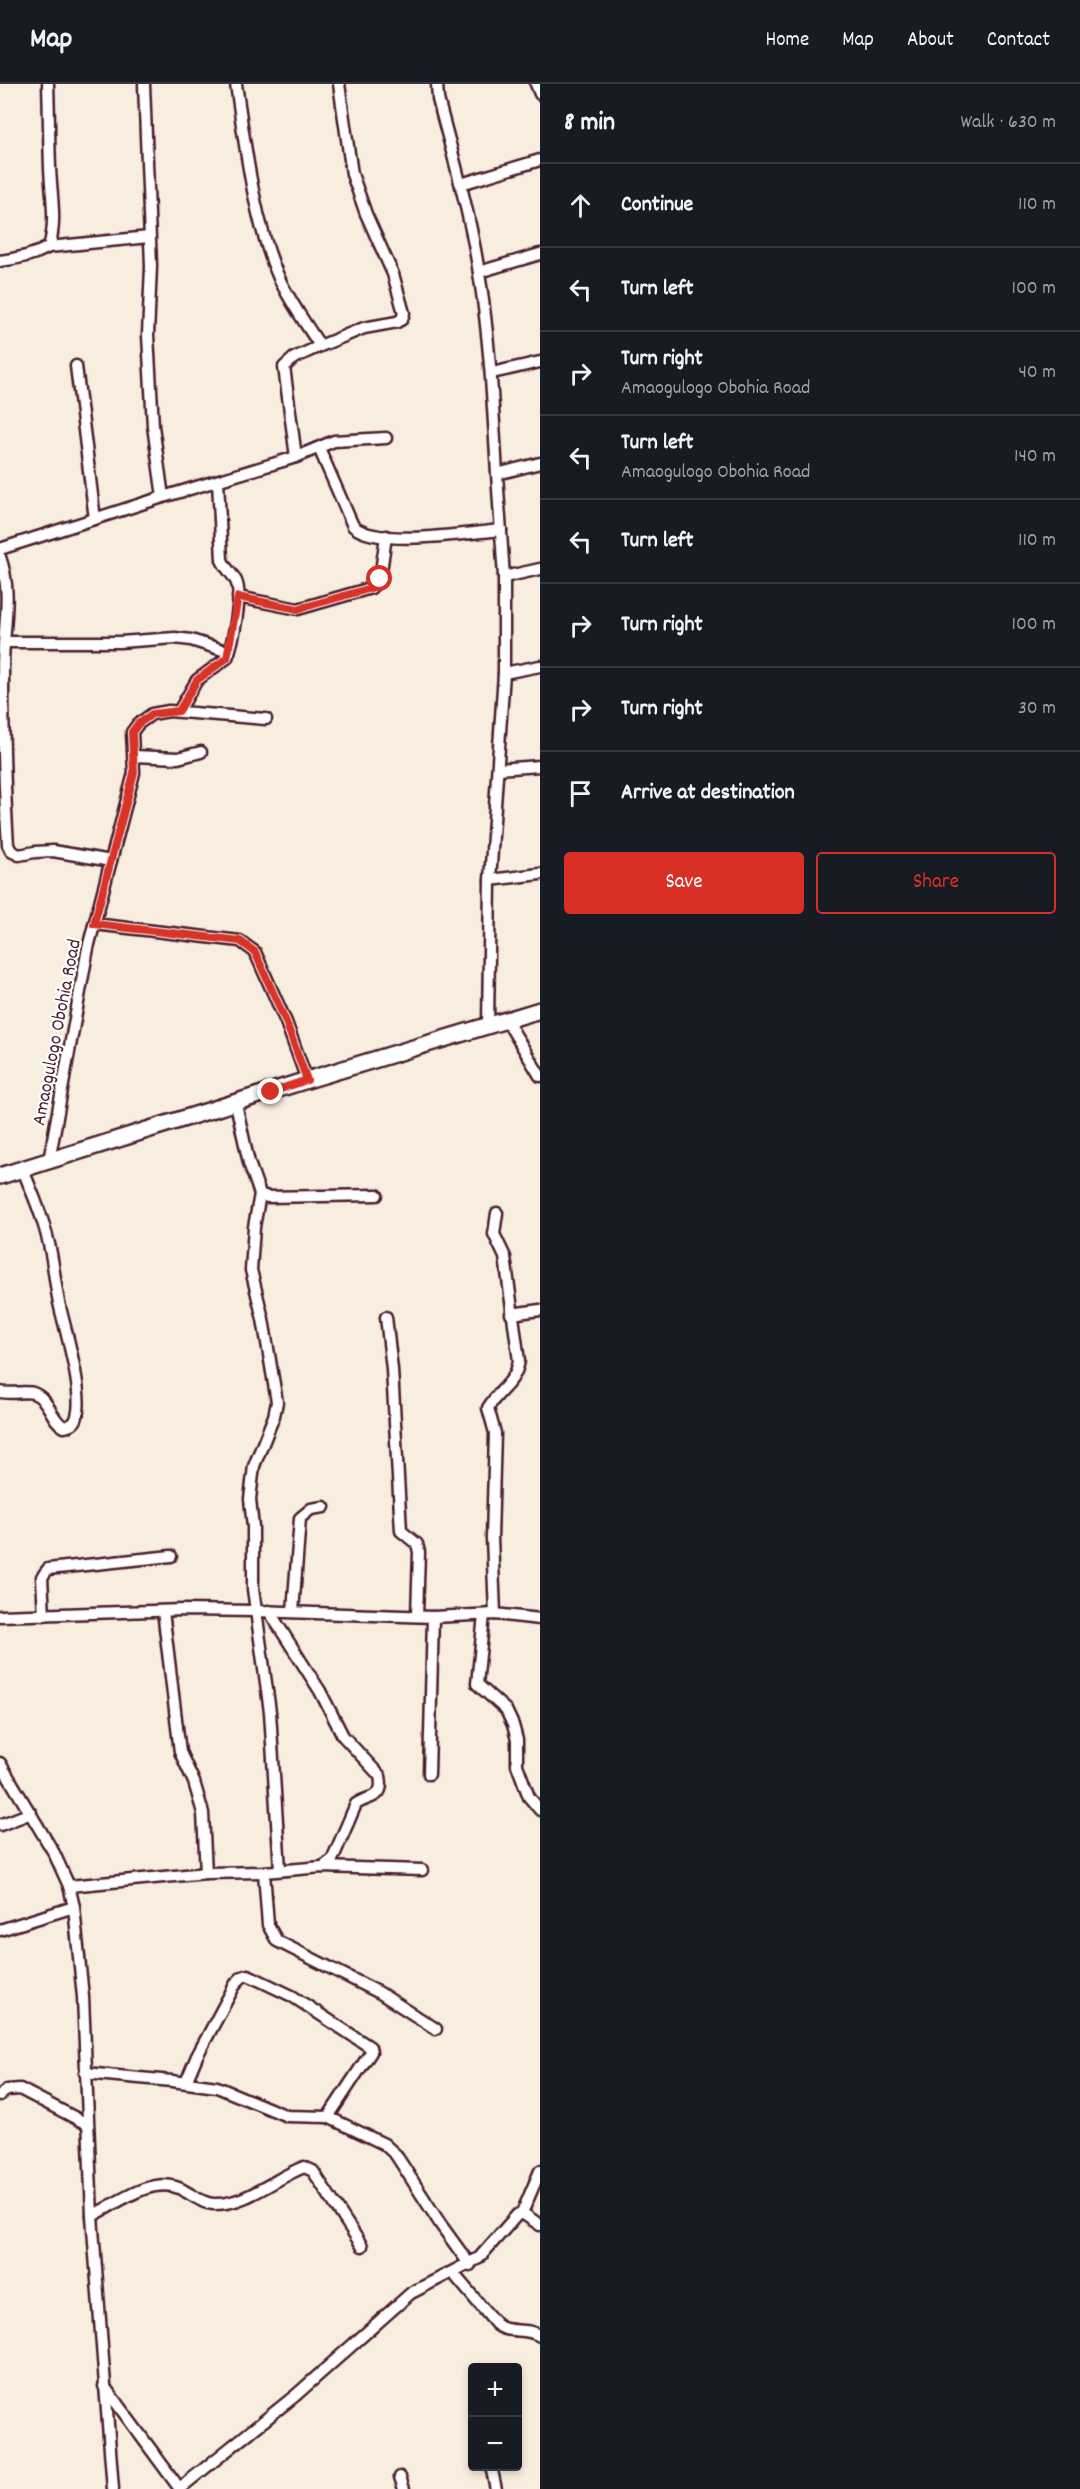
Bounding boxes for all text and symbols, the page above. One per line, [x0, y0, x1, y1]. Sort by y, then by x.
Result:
text: Map [30, 21, 72, 61]
text: Home [765, 26, 809, 56]
text: Map [842, 26, 874, 56]
text: About [907, 26, 954, 56]
text: Contact [987, 26, 1050, 56]
text: 8 min [564, 105, 615, 142]
text: Walk · 630 m [961, 109, 1056, 137]
icon: ahead [564, 189, 597, 222]
text: Continue [621, 190, 693, 221]
text: 110 m [1018, 191, 1056, 219]
icon: left [564, 273, 597, 306]
text: Turn left [621, 274, 693, 305]
text: 100 m [1012, 275, 1056, 303]
text: Turn right [621, 344, 703, 375]
icon: right [564, 357, 597, 390]
text: 40 m [1018, 359, 1056, 387]
text: Amaogulogo Obohia Road [621, 375, 810, 403]
text: Turn left [621, 428, 693, 459]
icon: left [564, 441, 597, 474]
text: 140 m [1014, 443, 1056, 471]
text: Amaogulogo Obohia Road [621, 459, 810, 487]
icon: left [564, 525, 597, 558]
text: Turn left [621, 526, 693, 557]
text: 110 m [1018, 527, 1056, 555]
route start [366, 565, 392, 591]
icon: right [564, 609, 597, 642]
text: Turn right [621, 610, 703, 641]
text: 100 m [1012, 611, 1056, 639]
icon: right [564, 693, 597, 726]
text: Turn right [621, 694, 703, 725]
text: 30 m [1018, 695, 1056, 723]
icon: arrive [564, 777, 597, 810]
text: Arrive at destination [621, 778, 795, 809]
button: Save [564, 852, 804, 914]
button: Share [816, 852, 1056, 914]
street label: Amaogulogo Obohia Road [26, 937, 90, 1128]
route end [257, 1078, 283, 1104]
map controls [468, 2363, 522, 2471]
button: + [468, 2363, 522, 2417]
button: − [468, 2417, 522, 2471]

